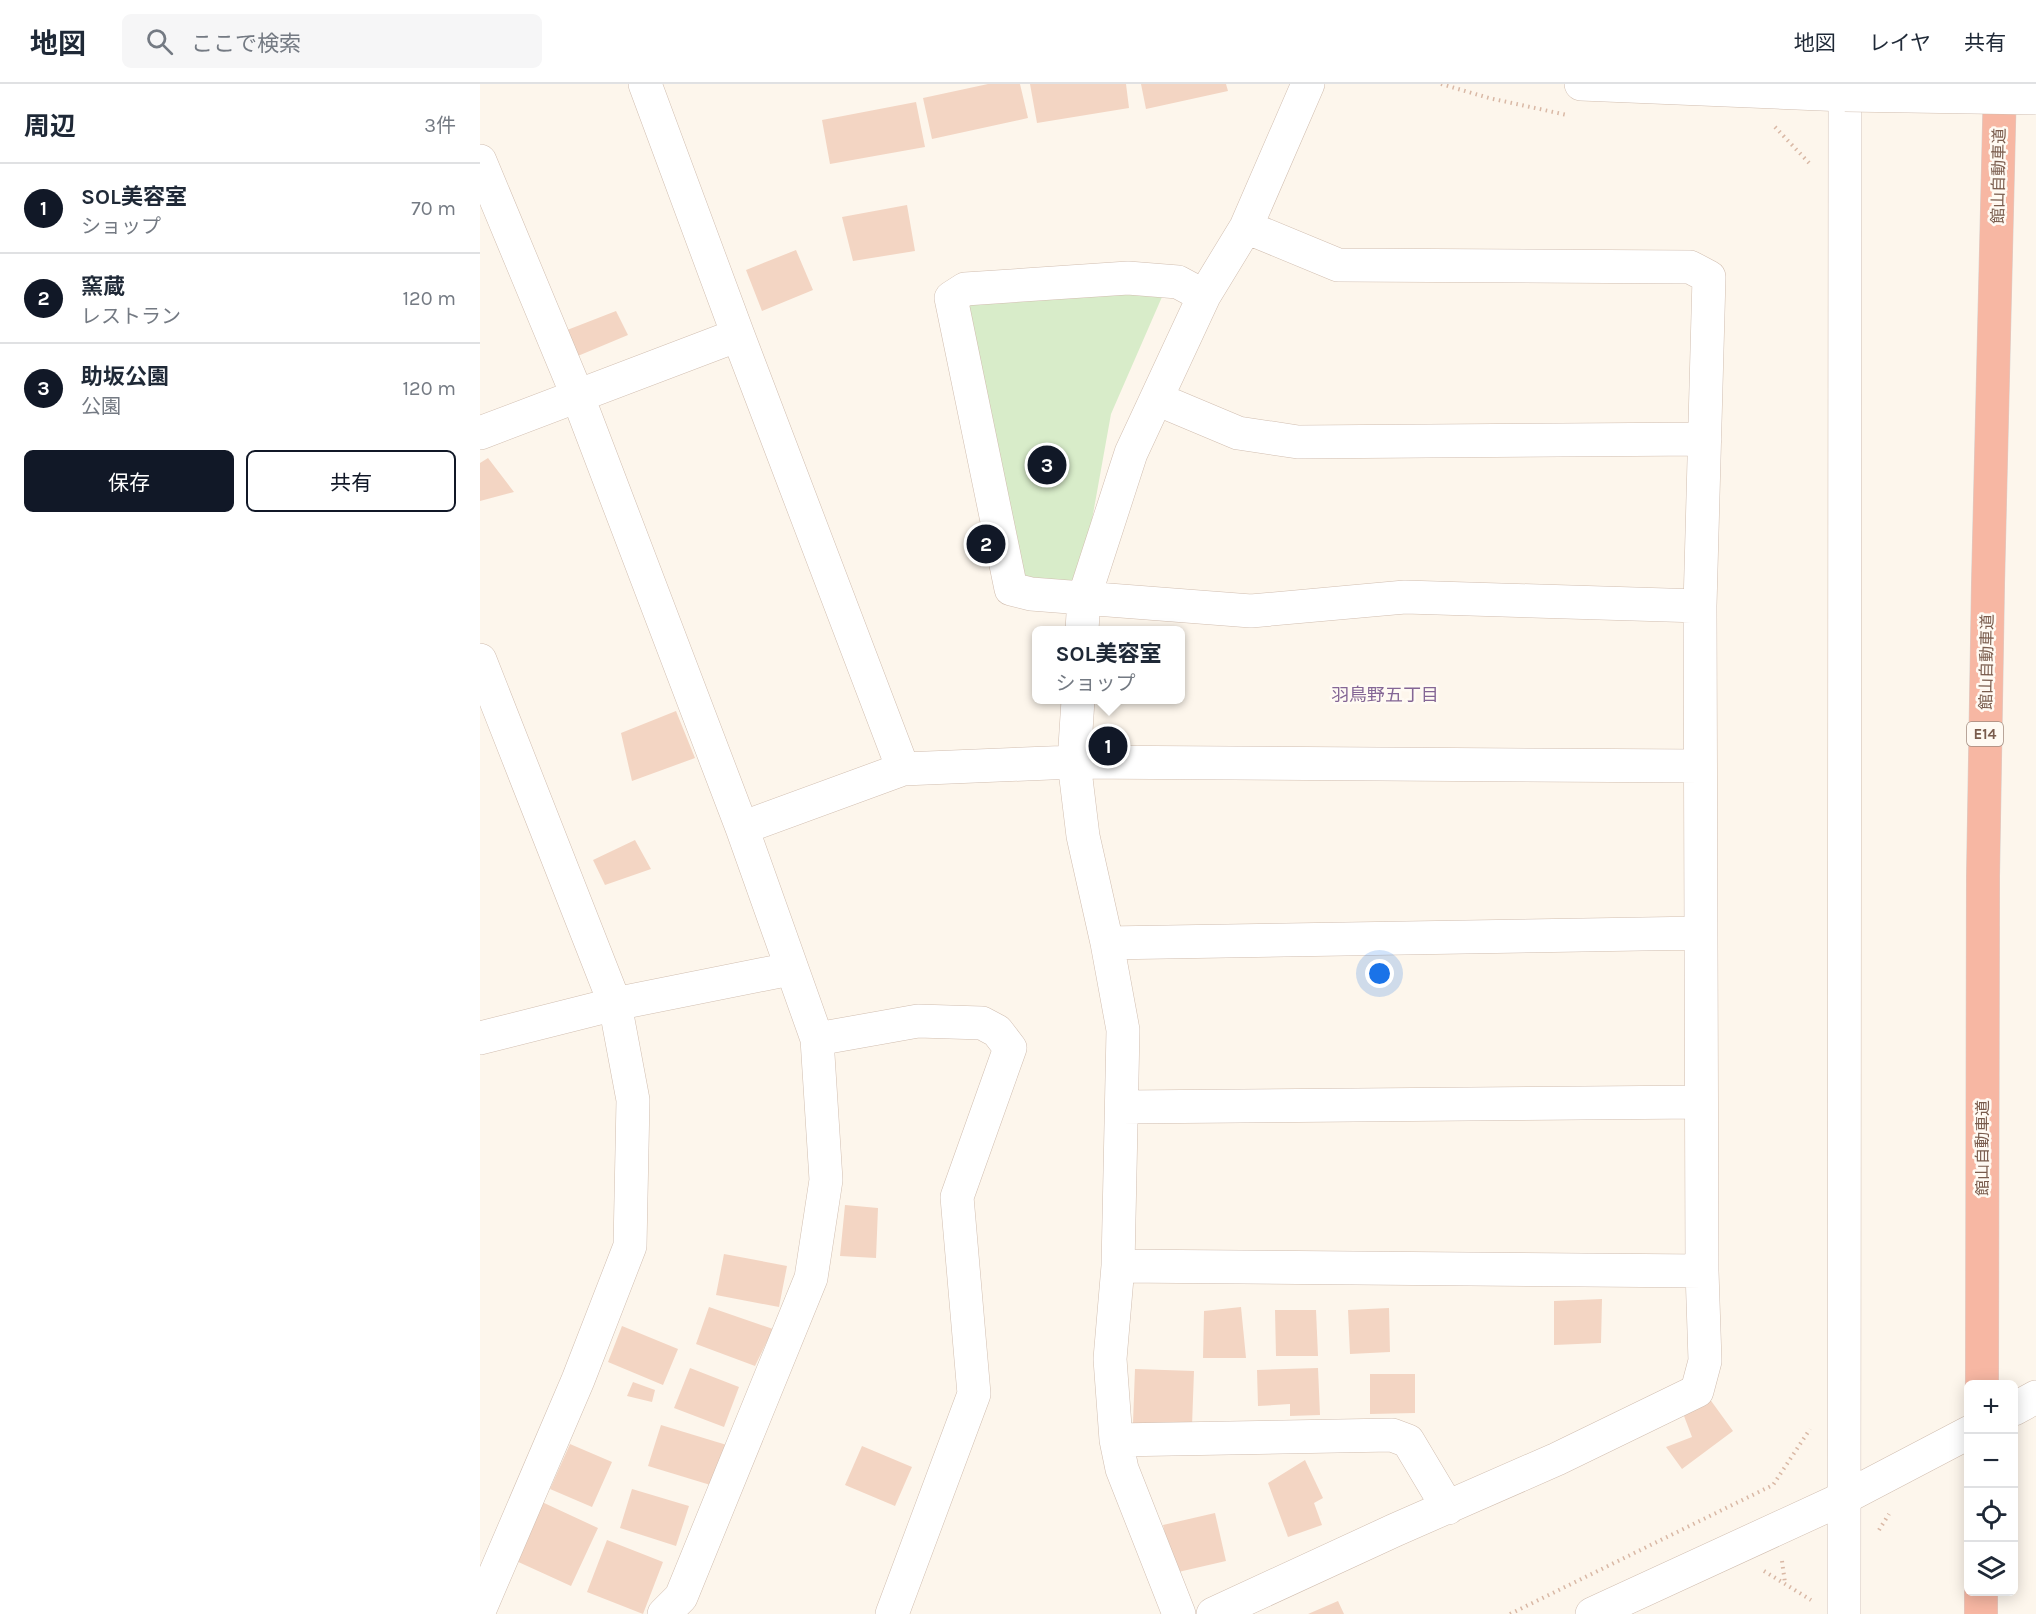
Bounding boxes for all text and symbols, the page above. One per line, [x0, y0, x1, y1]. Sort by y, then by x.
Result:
search box [122, 14, 542, 68]
icon: search [143, 25, 176, 58]
text: 地図 [30, 27, 86, 60]
text: ここで検索 [191, 31, 301, 57]
text: 地図 [1794, 31, 1836, 55]
text: レイヤ [1869, 31, 1931, 55]
text: 共有 [1964, 31, 2006, 55]
text: 周辺 [24, 111, 76, 142]
text: 3件 [424, 114, 456, 137]
street label: 館山自動車道 [1988, 128, 2009, 224]
text: SOL美容室 [81, 184, 187, 210]
text: 1 [40, 197, 47, 220]
text: 70 m [411, 197, 456, 220]
text: ショップ [81, 215, 161, 238]
text: 窯蔵 [81, 274, 125, 300]
text: 2 [37, 287, 50, 310]
text: 120 m [402, 287, 456, 310]
text: レストラン [81, 305, 181, 328]
text: 助坂公園 [81, 364, 169, 390]
text: 3 [37, 377, 50, 400]
text: 120 m [402, 377, 456, 400]
text: 公園 [81, 395, 121, 418]
pin: 3 [1028, 442, 1066, 488]
button: 保存 [24, 450, 234, 512]
button: 共有 [246, 450, 456, 512]
pin: 2 [966, 522, 1006, 566]
street label: 館山自動車道 [1976, 614, 1997, 710]
popup [1032, 626, 1185, 704]
text: SOL美容室 [1056, 641, 1161, 667]
text: ショップ [1056, 672, 1136, 695]
district label: 羽鳥野五丁目 [1331, 684, 1439, 706]
road number: E14 [1967, 722, 2003, 746]
pin: 1 [1088, 724, 1128, 768]
your location [1365, 959, 1394, 988]
street label: 館山自動車道 [1973, 1100, 1992, 1196]
map controls [1964, 1380, 2018, 1596]
button: + [1964, 1380, 2018, 1434]
button: − [1964, 1434, 2018, 1488]
button: locate [1964, 1488, 2018, 1542]
button: layers [1964, 1542, 2018, 1596]

